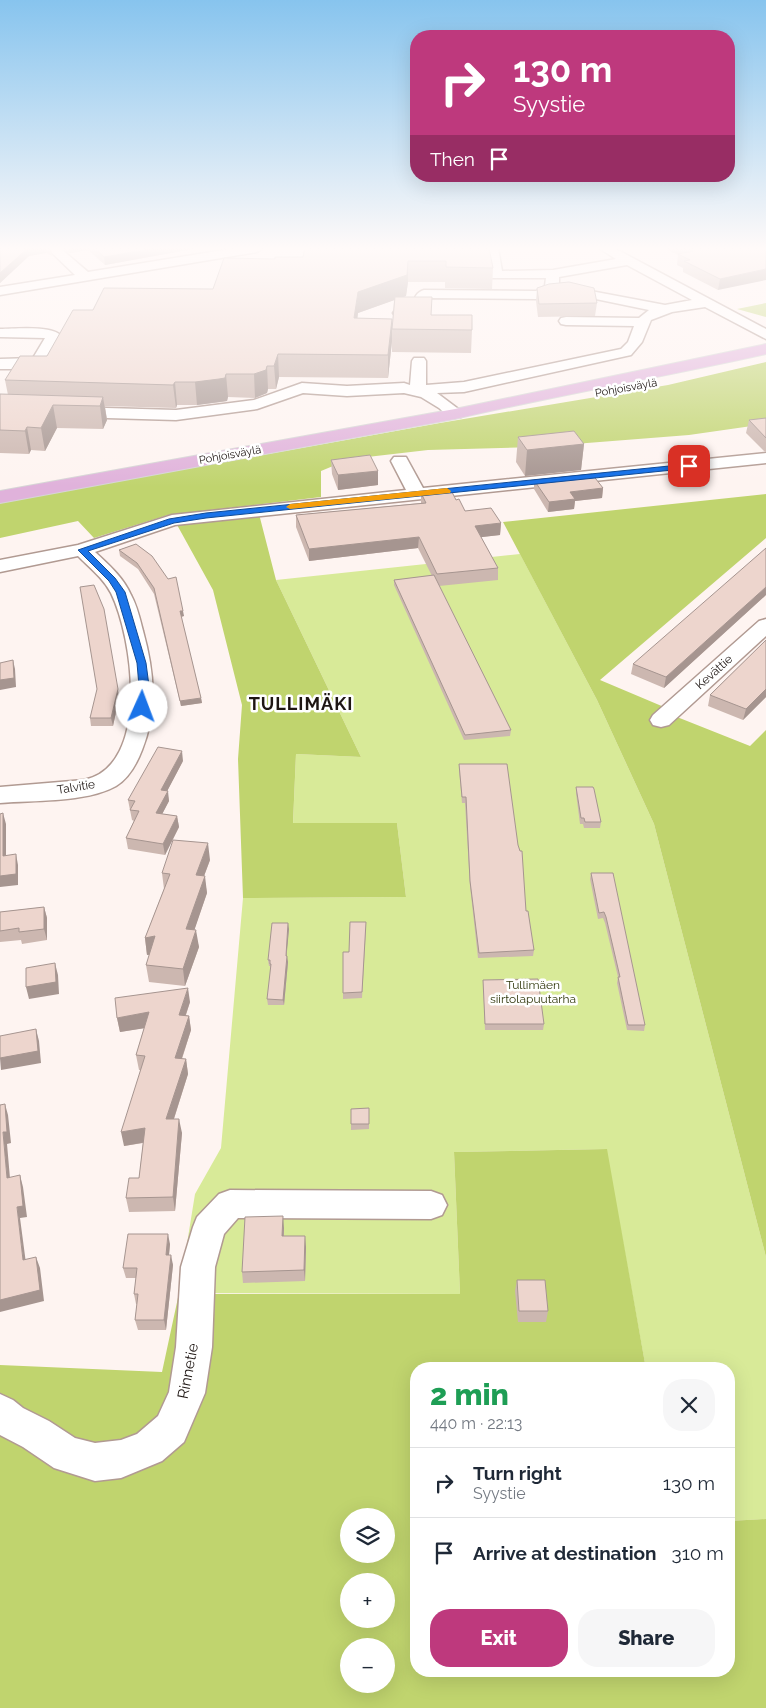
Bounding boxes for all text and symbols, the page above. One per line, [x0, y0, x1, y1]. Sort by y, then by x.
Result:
text: 130 m [513, 49, 612, 90]
icon: right [430, 50, 495, 115]
text: Syystie [513, 91, 585, 117]
icon: arrive [485, 145, 513, 173]
text: Then [430, 148, 475, 170]
street label: Pohjoisväylä [594, 376, 658, 400]
street label: Pohjoisväylä [198, 443, 262, 467]
pin [668, 445, 710, 487]
icon: arrive [675, 452, 703, 480]
street label: Kevättie [693, 652, 735, 692]
position arrow [115, 680, 167, 732]
district label: TULLIMÄKI [249, 693, 353, 714]
street label: Talvitie [56, 777, 96, 797]
park label: Tullimäen siirtolapuutarha [490, 978, 576, 1006]
street label: Rinnetie [174, 1341, 202, 1400]
text: 2 min [430, 1377, 509, 1412]
button: close [663, 1379, 715, 1431]
text: 440 m · 22:13 [430, 1414, 522, 1433]
text: Turn right [473, 1462, 562, 1484]
icon: right [430, 1469, 458, 1497]
text: 130 m [663, 1472, 715, 1494]
text: Syystie [473, 1484, 526, 1503]
map controls [340, 1508, 395, 1693]
button: layers [340, 1508, 395, 1563]
icon: arrive [430, 1539, 458, 1567]
text: Arrive at destination [473, 1542, 657, 1564]
text: 310 m [672, 1542, 724, 1564]
button: + [340, 1573, 395, 1628]
button: Exit [430, 1609, 568, 1667]
button: Share [578, 1609, 715, 1667]
button: − [340, 1638, 395, 1693]

